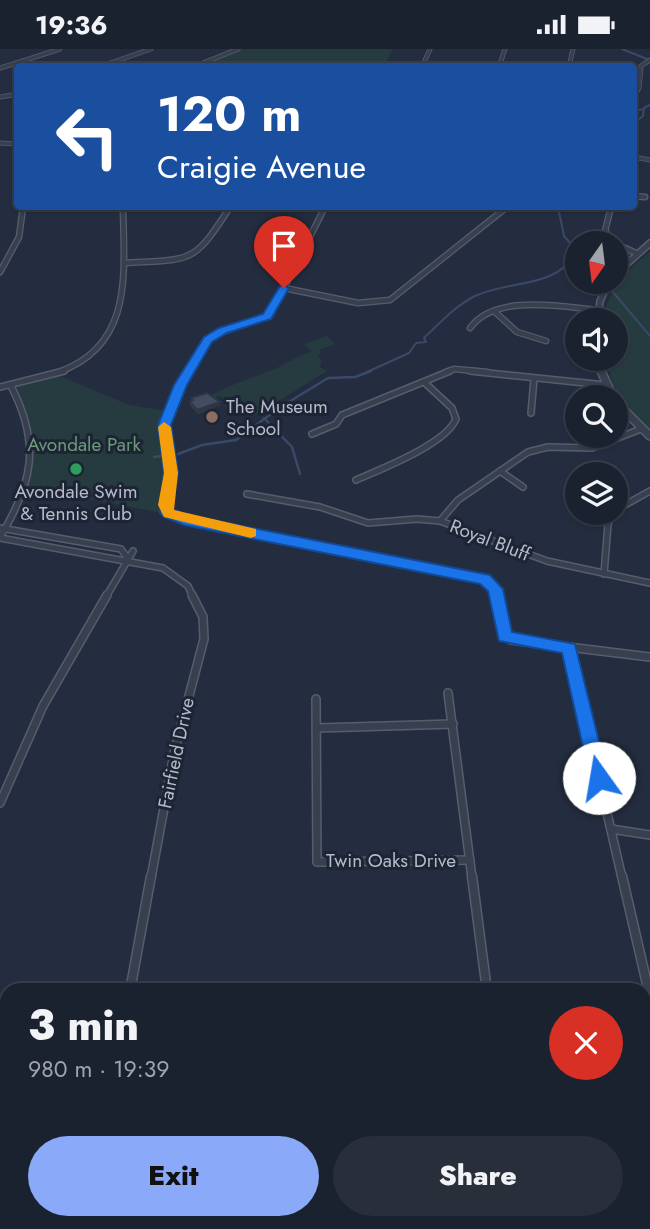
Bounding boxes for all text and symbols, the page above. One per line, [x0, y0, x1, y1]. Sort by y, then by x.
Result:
text: 19:36 [35, 6, 108, 44]
text: 120 m [157, 79, 301, 149]
icon: left [42, 91, 133, 182]
text: Craigie Avenue [157, 144, 366, 190]
pin [254, 216, 314, 288]
icon: arrive [265, 227, 303, 265]
north arrow [565, 231, 628, 294]
map controls [565, 231, 628, 525]
button: sound [565, 308, 628, 371]
button: search [565, 385, 628, 448]
place label: The Museum School [226, 393, 328, 442]
marker: The Museum School [204, 409, 220, 425]
park label: Avondale Park [27, 431, 141, 458]
marker: Avondale Swim & Tennis Club [68, 461, 84, 477]
button: layers [565, 462, 628, 525]
place label: Avondale Swim & Tennis Club [15, 478, 137, 527]
street label: Royal Bluff [446, 512, 535, 568]
street label: Fairfield Drive [151, 695, 201, 811]
position arrow [562, 741, 636, 815]
street label: Twin Oaks Drive [326, 847, 456, 874]
text: 3 min [28, 995, 139, 1056]
button: close [549, 1006, 623, 1080]
text: 980 m · 19:39 [28, 1052, 169, 1086]
button: Exit [28, 1136, 319, 1216]
button: Share [333, 1136, 623, 1216]

